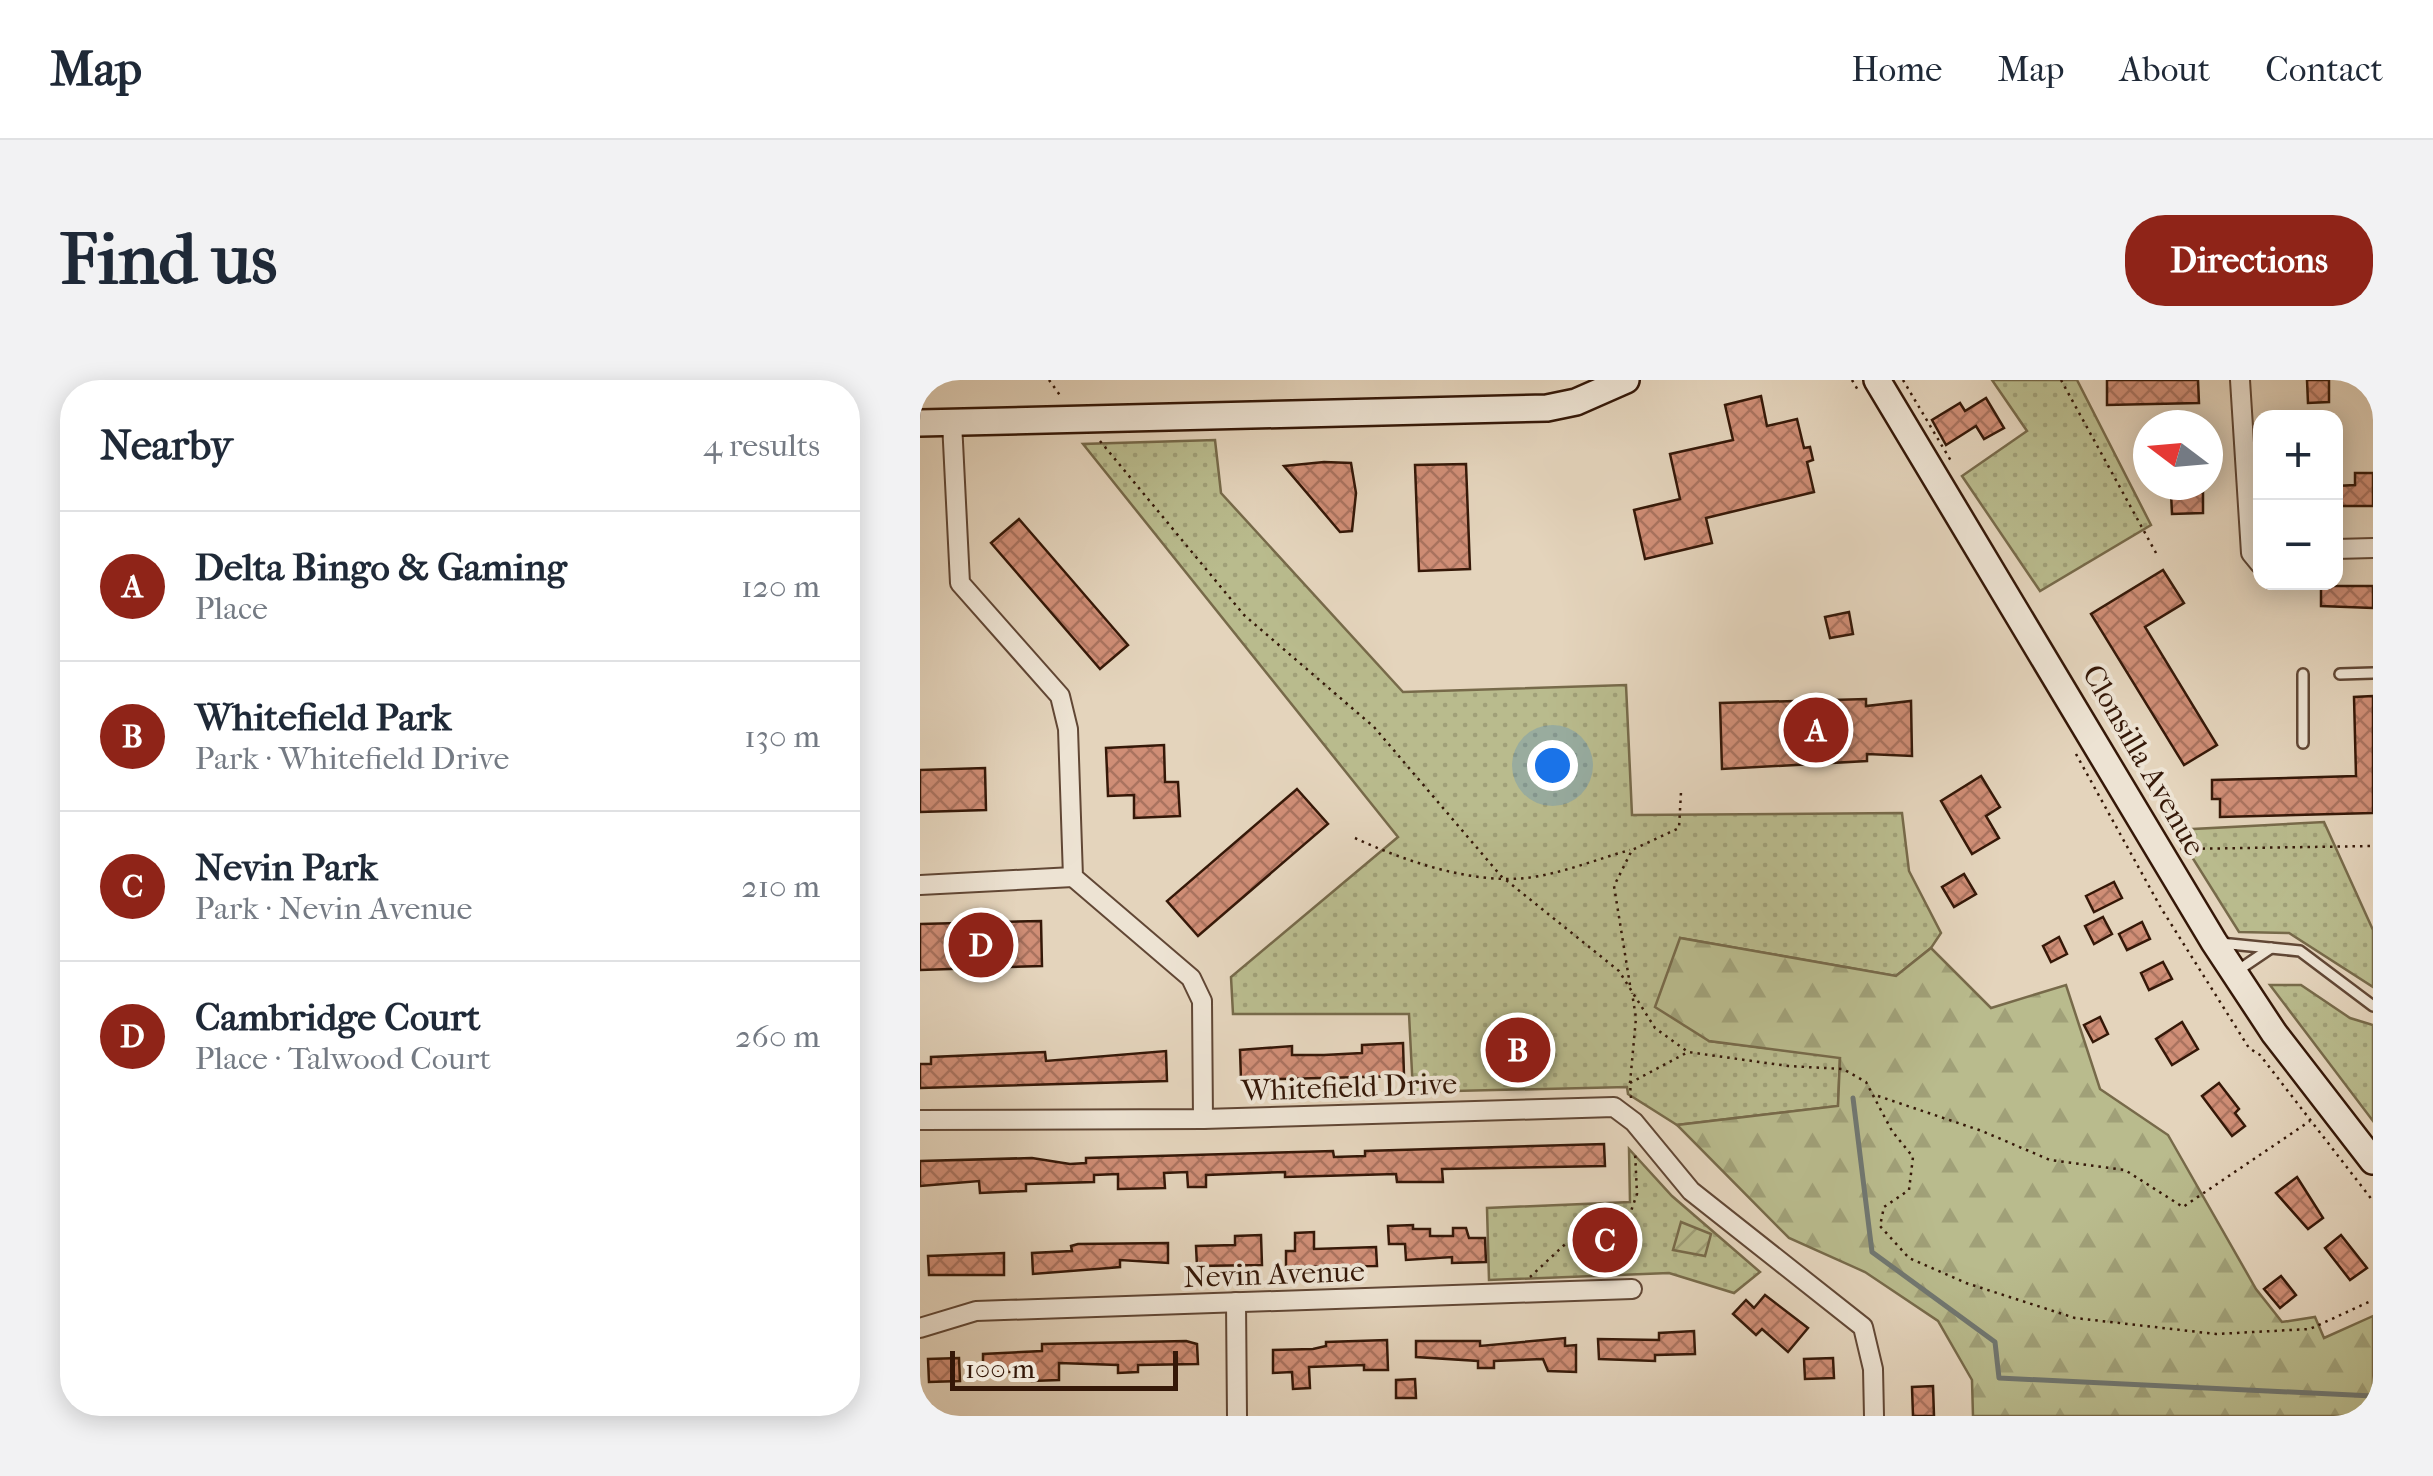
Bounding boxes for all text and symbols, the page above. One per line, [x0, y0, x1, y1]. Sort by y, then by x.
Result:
text: Map [50, 41, 142, 97]
text: Home [1851, 49, 1942, 90]
text: Map [1997, 49, 2065, 90]
text: About [2120, 49, 2210, 90]
text: Contact [2265, 49, 2383, 90]
button: Directions [2125, 215, 2373, 306]
text: Find us [60, 219, 277, 301]
north arrow [2133, 410, 2223, 500]
map controls [2253, 410, 2343, 590]
button: + [2253, 410, 2343, 500]
text: Nearby [100, 421, 232, 470]
text: 4 results [703, 427, 820, 464]
button: − [2253, 500, 2343, 590]
text: Delta Bingo & Gaming [195, 545, 567, 590]
text: A [122, 568, 143, 605]
text: 120 m [741, 568, 820, 605]
text: Place [195, 590, 268, 627]
street label: Clonsilla Avenue [2075, 659, 2212, 862]
pin: A [1784, 692, 1848, 768]
text: Whitefield Park [195, 695, 451, 740]
text: B [122, 718, 143, 755]
text: 130 m [744, 718, 820, 755]
text: Park · Whitefield Drive [195, 740, 509, 777]
your location [1527, 740, 1578, 791]
text: Nevin Park [195, 845, 378, 890]
text: C [122, 868, 143, 905]
text: 210 m [741, 868, 820, 905]
text: Park · Nevin Avenue [195, 890, 472, 927]
pin: D [948, 908, 1014, 982]
text: Cambridge Court [195, 995, 480, 1040]
pin: B [1486, 1012, 1550, 1088]
text: D [120, 1018, 145, 1055]
text: 260 m [735, 1018, 820, 1055]
text: Place · Talwood Court [195, 1040, 491, 1077]
street label: Whitefield Drive [1239, 1066, 1458, 1109]
pin: C [1572, 1202, 1638, 1278]
street label: Nevin Avenue [1183, 1254, 1365, 1295]
scale bar [950, 1346, 1178, 1390]
text: 100 m [965, 1352, 1035, 1385]

